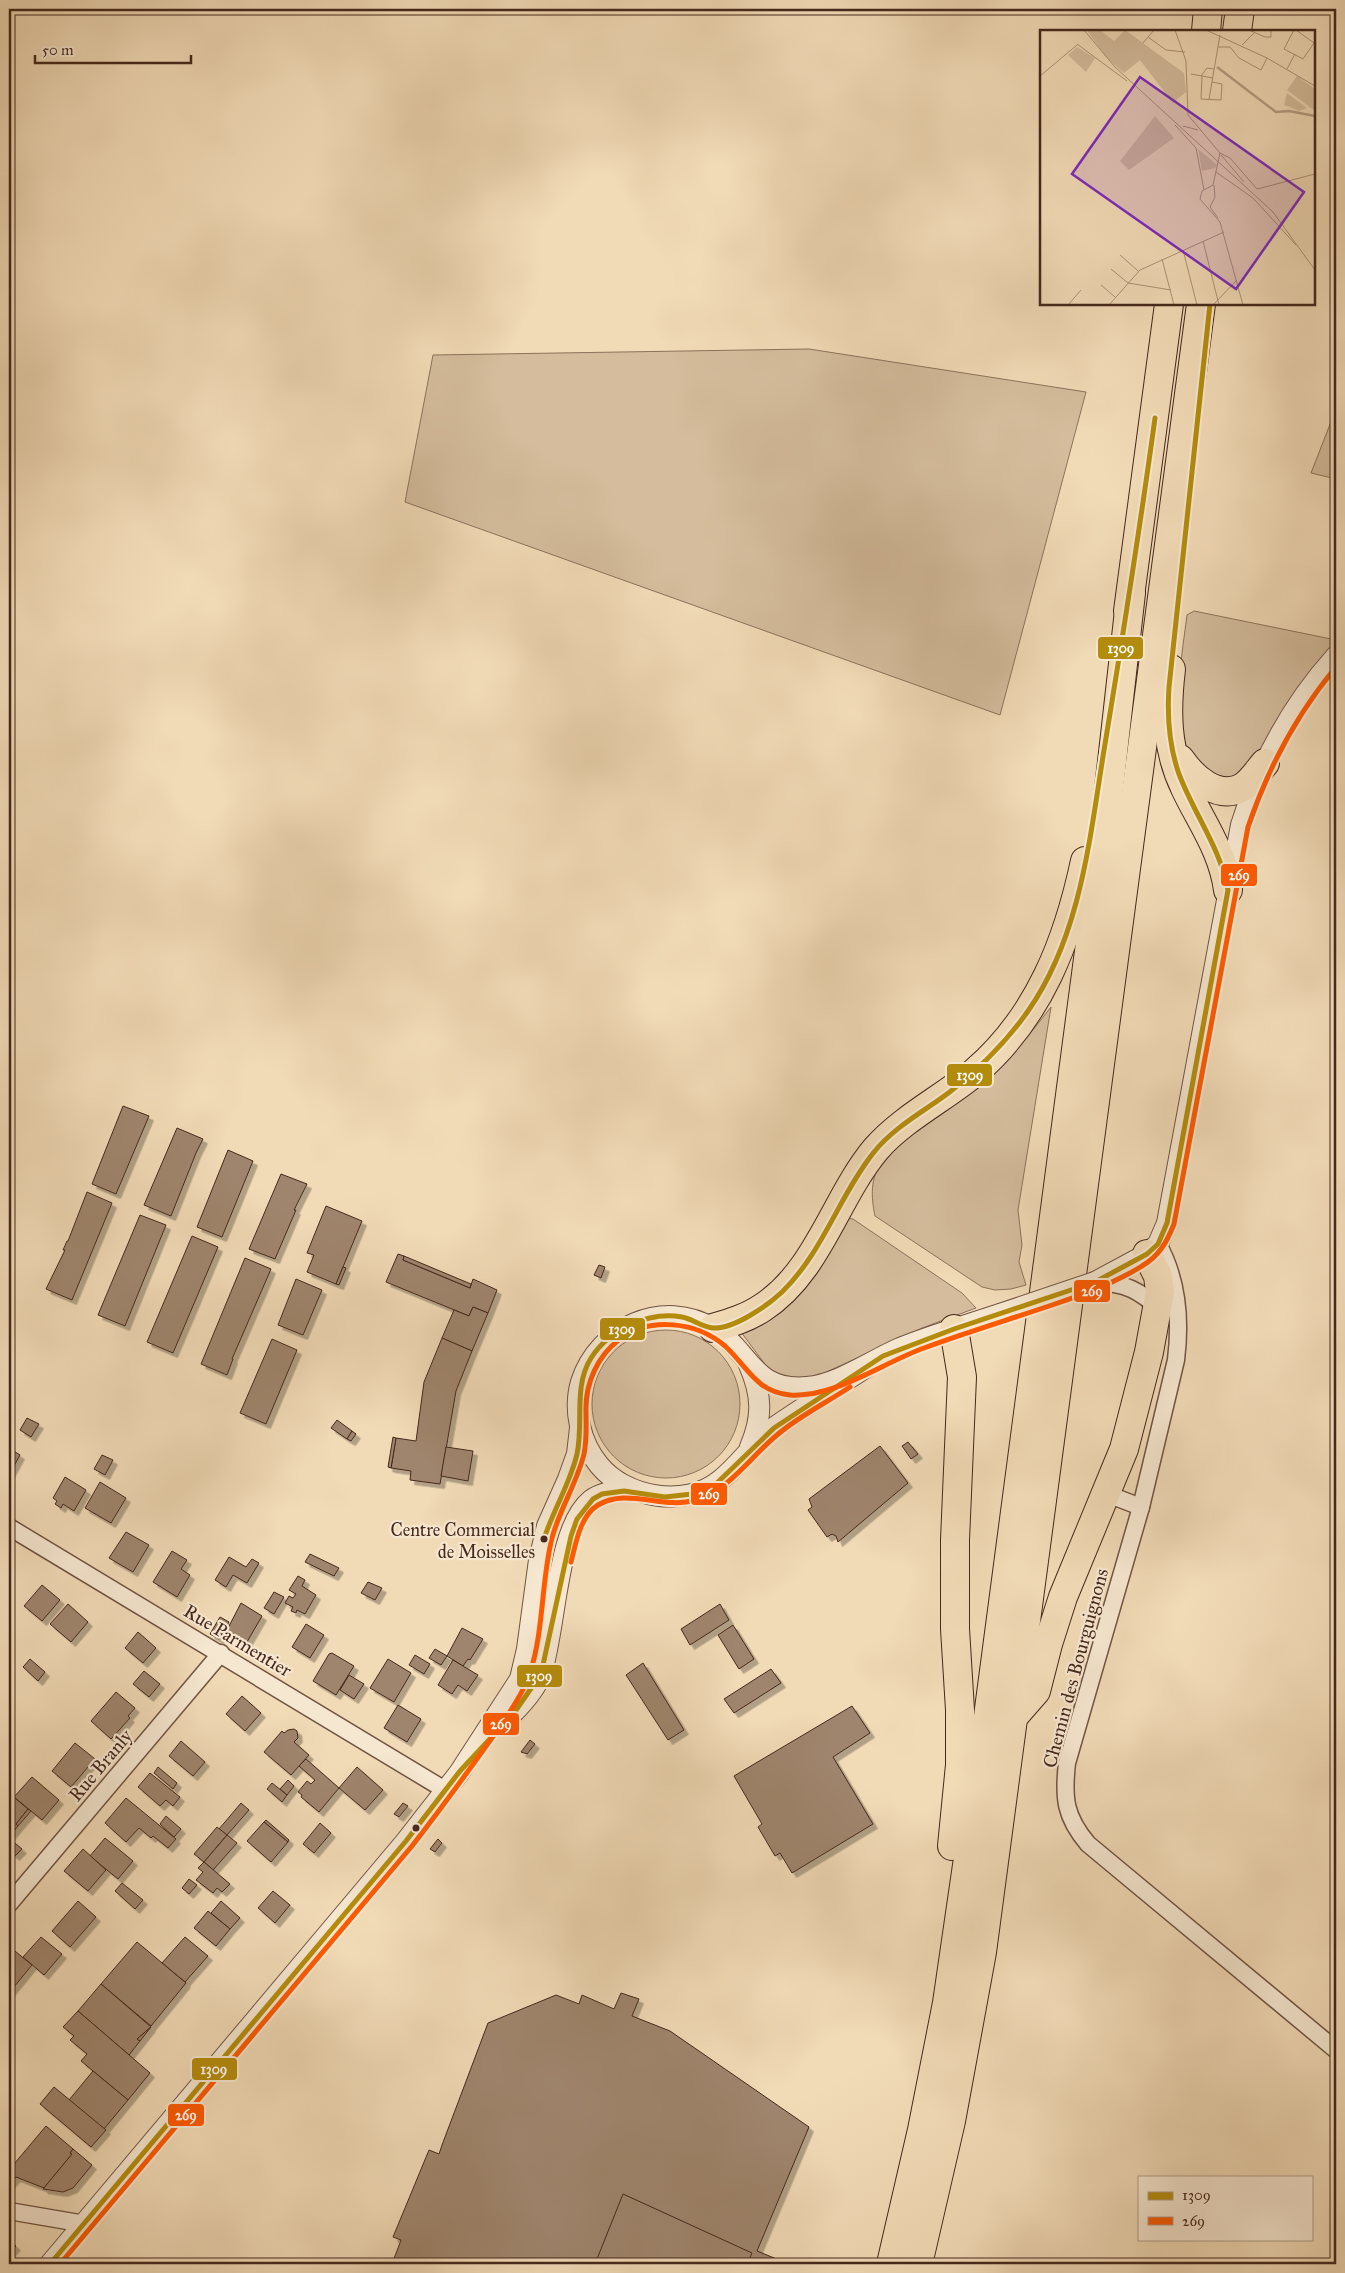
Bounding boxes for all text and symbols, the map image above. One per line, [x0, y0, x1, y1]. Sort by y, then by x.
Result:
inset map [1040, 30, 1315, 305]
scale bar [35, 32, 191, 64]
text: 50 m [42, 41, 74, 59]
line badge: 1309 [1097, 636, 1144, 660]
text: 1309 [1108, 640, 1134, 658]
line badge: 269 [1220, 863, 1258, 887]
text: 269 [1228, 867, 1250, 885]
line badge: 1309 [946, 1063, 993, 1087]
text: 1309 [957, 1067, 983, 1085]
line badge: 269 [1073, 1279, 1111, 1303]
text: 269 [1081, 1283, 1103, 1301]
line badge: 1309 [599, 1317, 646, 1341]
text: 1309 [609, 1321, 635, 1339]
line badge: 269 [690, 1482, 728, 1506]
text: 269 [698, 1486, 720, 1504]
place label: Centre Commercial de Moisselles [390, 1519, 535, 1563]
marker: Centre Commercial de Moisselles [539, 1534, 549, 1544]
street label: Chemin des Bourguignons [1038, 1566, 1114, 1771]
street label: Rue Parmentier [180, 1599, 297, 1682]
line badge: 1309 [516, 1664, 563, 1688]
text: 1309 [526, 1668, 552, 1686]
line badge: 269 [482, 1712, 520, 1736]
text: 269 [490, 1716, 512, 1734]
street label: Rue Branly [64, 1724, 138, 1806]
unlabelled marker [411, 1823, 421, 1833]
line badge: 1309 [191, 2057, 238, 2081]
text: 1309 [201, 2061, 227, 2079]
line badge: 269 [167, 2103, 205, 2127]
text: 269 [175, 2107, 197, 2125]
legend [1138, 2176, 1312, 2240]
text: 1309 [1182, 2186, 1211, 2204]
text: 269 [1182, 2212, 1205, 2230]

